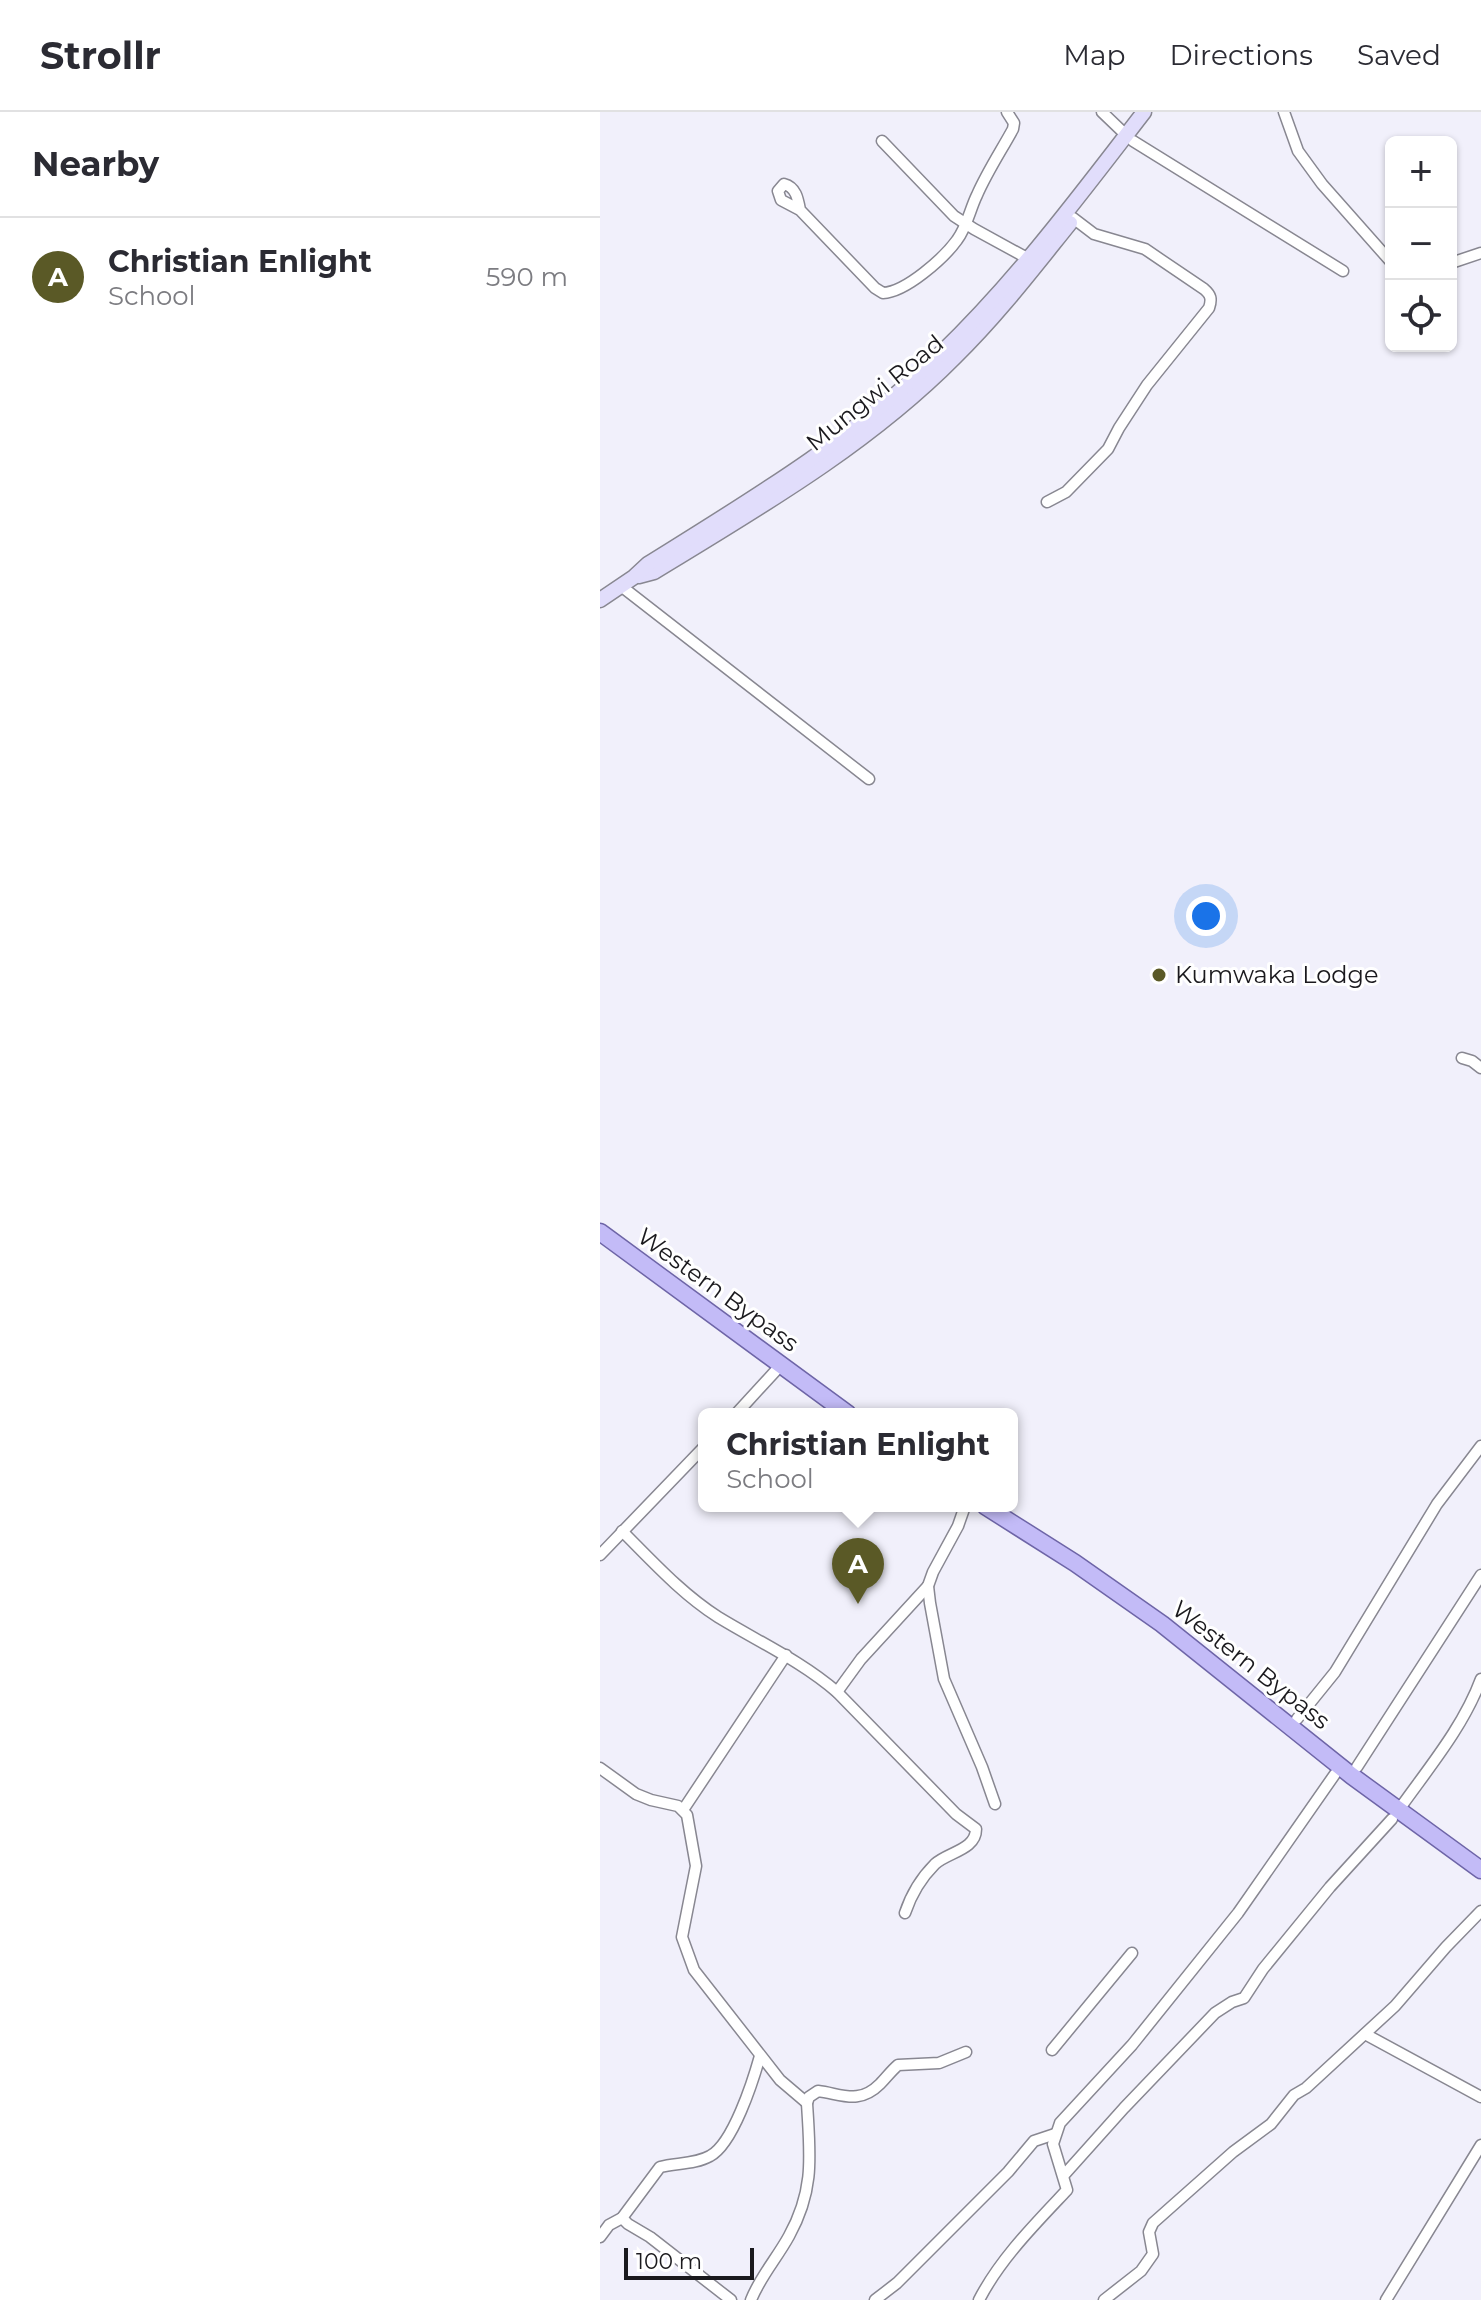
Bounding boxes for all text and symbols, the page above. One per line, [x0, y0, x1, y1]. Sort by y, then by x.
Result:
text: Strollr [40, 32, 161, 79]
text: Map [1063, 38, 1125, 72]
text: Directions [1169, 38, 1313, 72]
text: Saved [1357, 38, 1441, 72]
map controls [1385, 136, 1457, 352]
button: + [1385, 136, 1457, 208]
text: Nearby [32, 143, 159, 185]
button: − [1385, 208, 1457, 280]
text: Christian Enlight [108, 243, 372, 280]
text: A [48, 261, 68, 293]
text: 590 m [486, 261, 568, 293]
text: School [108, 280, 196, 312]
button: locate [1385, 280, 1457, 352]
street label: Mungwi Road [800, 328, 949, 457]
your location [1186, 896, 1226, 936]
place label: Kumwaka Lodge [1175, 960, 1379, 989]
marker: Kumwaka Lodge [1150, 966, 1168, 984]
street label: Western Bypass [632, 1221, 805, 1358]
popup [698, 1408, 1018, 1512]
text: Christian Enlight [726, 1426, 990, 1463]
text: School [726, 1463, 814, 1495]
pin: A [832, 1538, 884, 1604]
street label: Western Bypass [1167, 1594, 1336, 1735]
scale bar [624, 2244, 754, 2280]
text: 100 m [636, 2248, 702, 2275]

